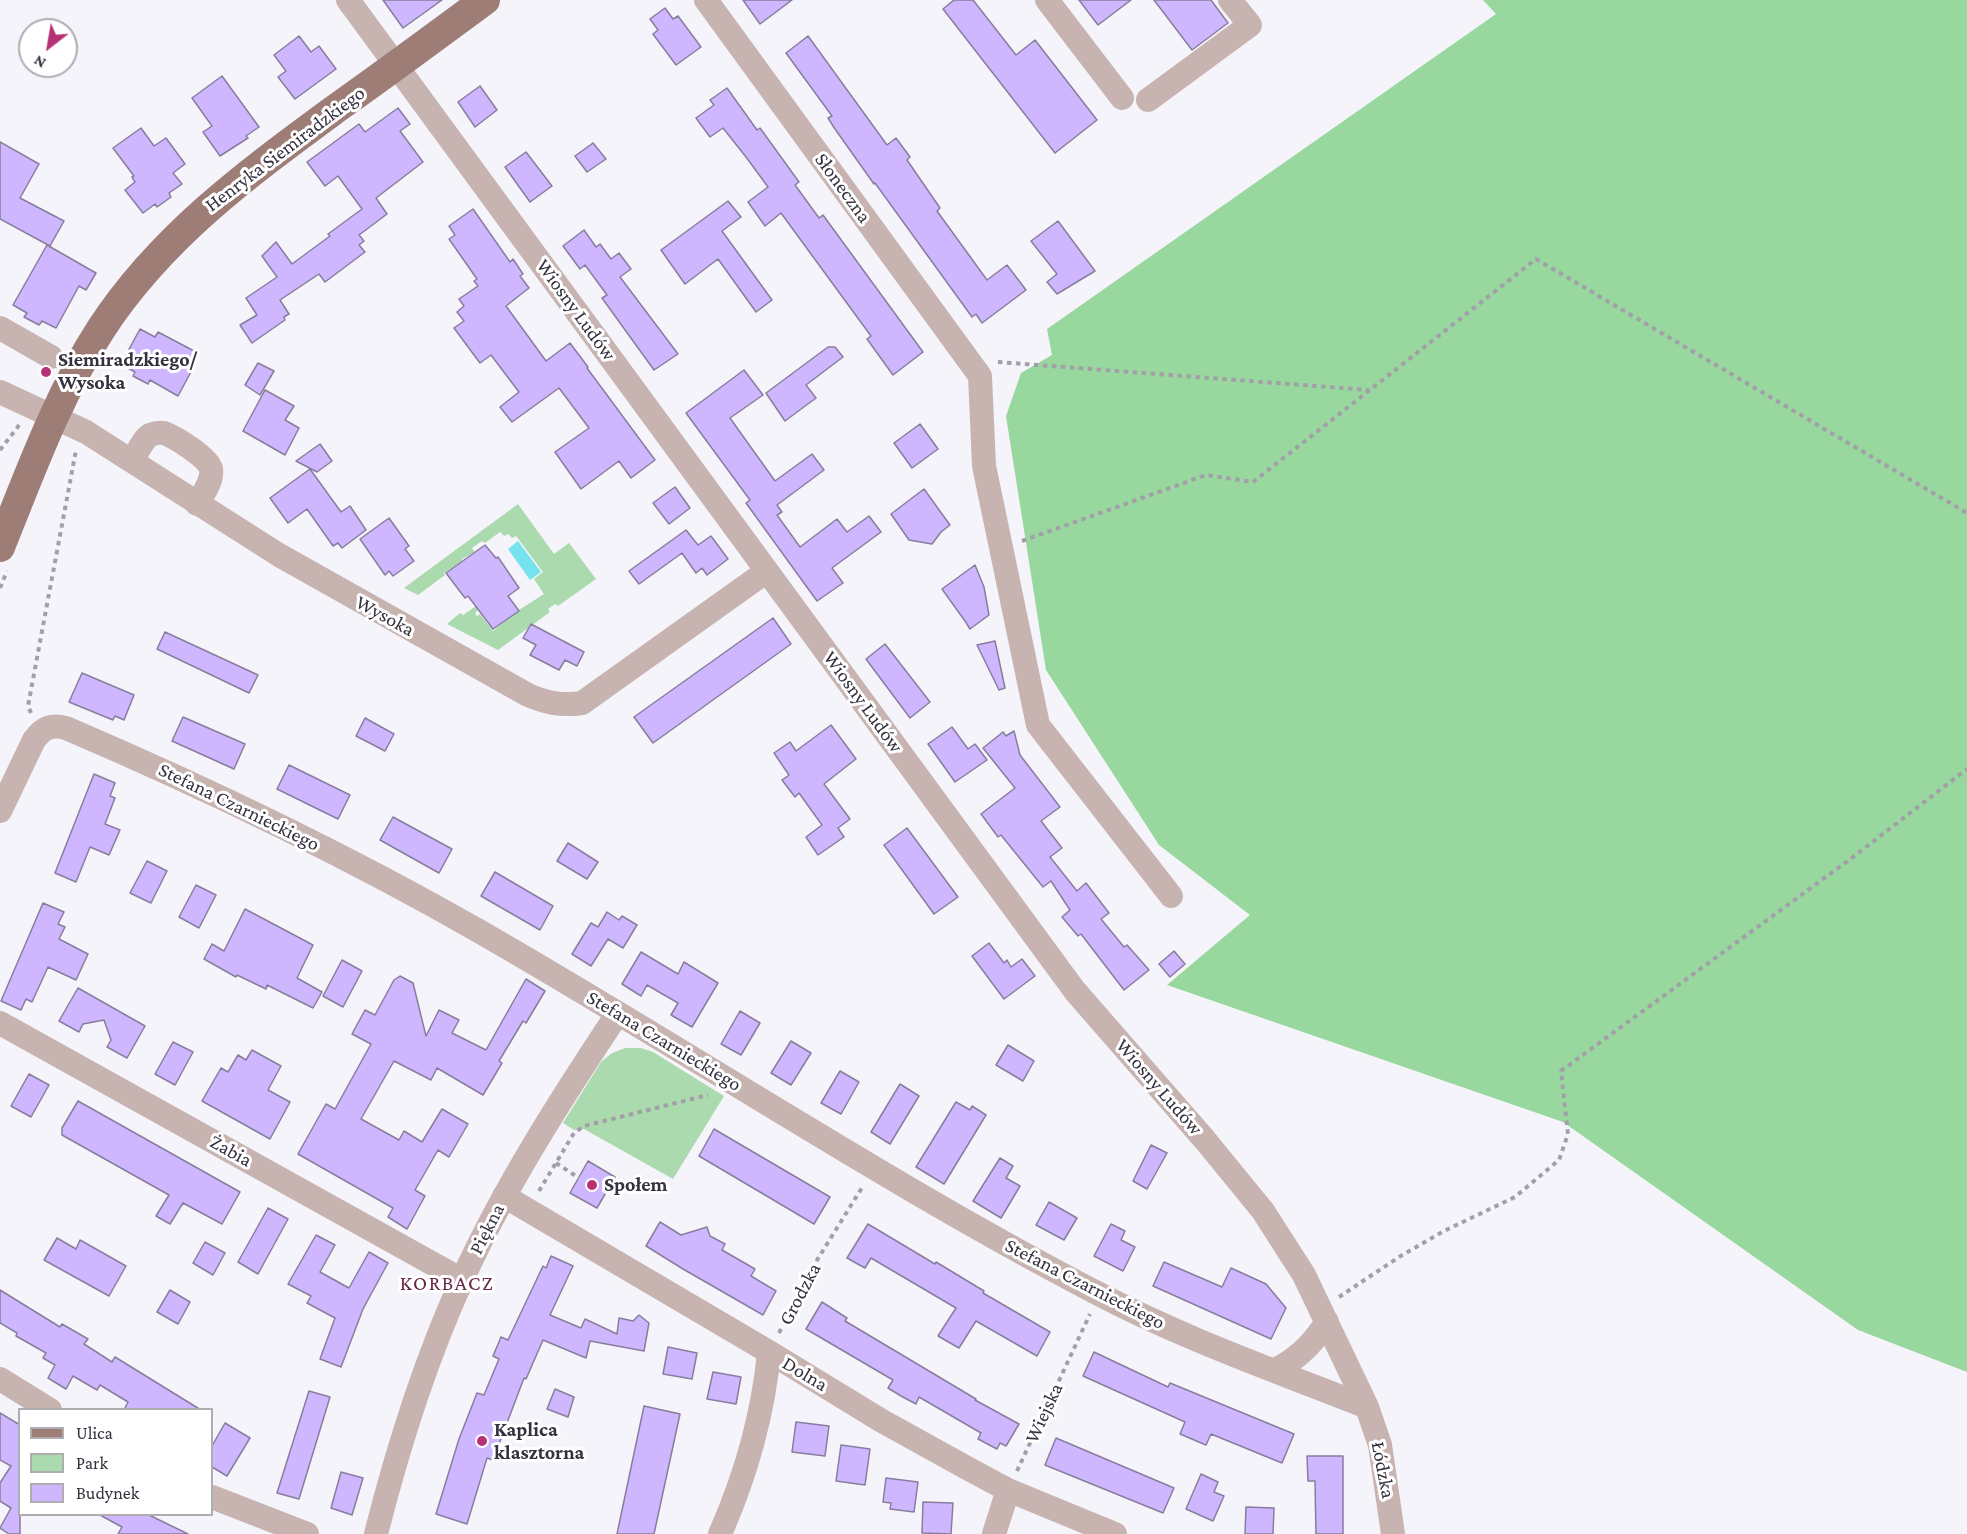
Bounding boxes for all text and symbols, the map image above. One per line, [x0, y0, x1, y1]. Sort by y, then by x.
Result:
north arrow [18, 18, 78, 78]
text: N [30, 52, 49, 72]
street label: Henryka Siemiradzkiego [200, 81, 370, 217]
street label: Słoneczna [810, 148, 876, 228]
street label: Wiosny Ludów [531, 254, 621, 366]
place label: Siemiradzkiego/ Wysoka [58, 348, 197, 395]
marker: Siemiradzkiego/ Wysoka [39, 365, 53, 379]
street label: Wysoka [351, 590, 419, 642]
street label: Wiosny Ludów [818, 646, 908, 758]
street label: Stefana Czarnieckiego [155, 758, 323, 856]
street label: Stefana Czarnieckiego [582, 985, 746, 1097]
street label: Wiosny Ludów [1110, 1034, 1208, 1140]
street label: Żabia [206, 1130, 256, 1172]
place label: Społem [604, 1173, 667, 1197]
marker: Społem [585, 1178, 599, 1192]
street label: Piękna [464, 1200, 510, 1258]
street label: Stefana Czarnieckiego [1001, 1233, 1169, 1335]
street label: Grodzka [774, 1259, 826, 1329]
district label: KORBACZ [400, 1271, 494, 1297]
street label: Dolna [778, 1351, 832, 1397]
street label: Wiejska [1020, 1379, 1068, 1447]
legend [18, 1408, 213, 1516]
place label: Kaplica klasztorna [494, 1418, 584, 1465]
text: Ulica [76, 1423, 113, 1443]
marker: Kaplica klasztorna [475, 1434, 489, 1448]
street label: Łódzka [1366, 1439, 1400, 1501]
text: Park [76, 1453, 108, 1473]
text: Budynek [76, 1483, 139, 1503]

